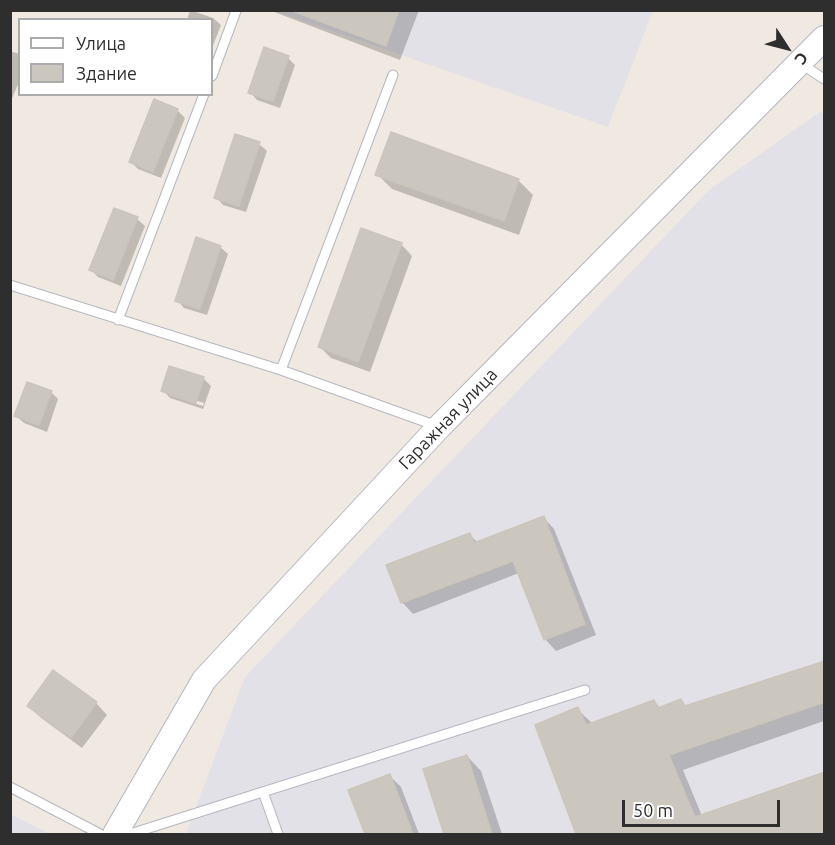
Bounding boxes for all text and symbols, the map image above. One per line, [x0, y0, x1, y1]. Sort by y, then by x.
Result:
legend [18, 18, 213, 96]
north arrow [757, 18, 817, 78]
text: Улица [76, 33, 126, 53]
text: С [791, 49, 812, 68]
text: Здание [76, 63, 137, 83]
street label: Гаражная улица [394, 364, 502, 474]
scale bar [625, 788, 782, 826]
text: 50 m [633, 800, 673, 820]

